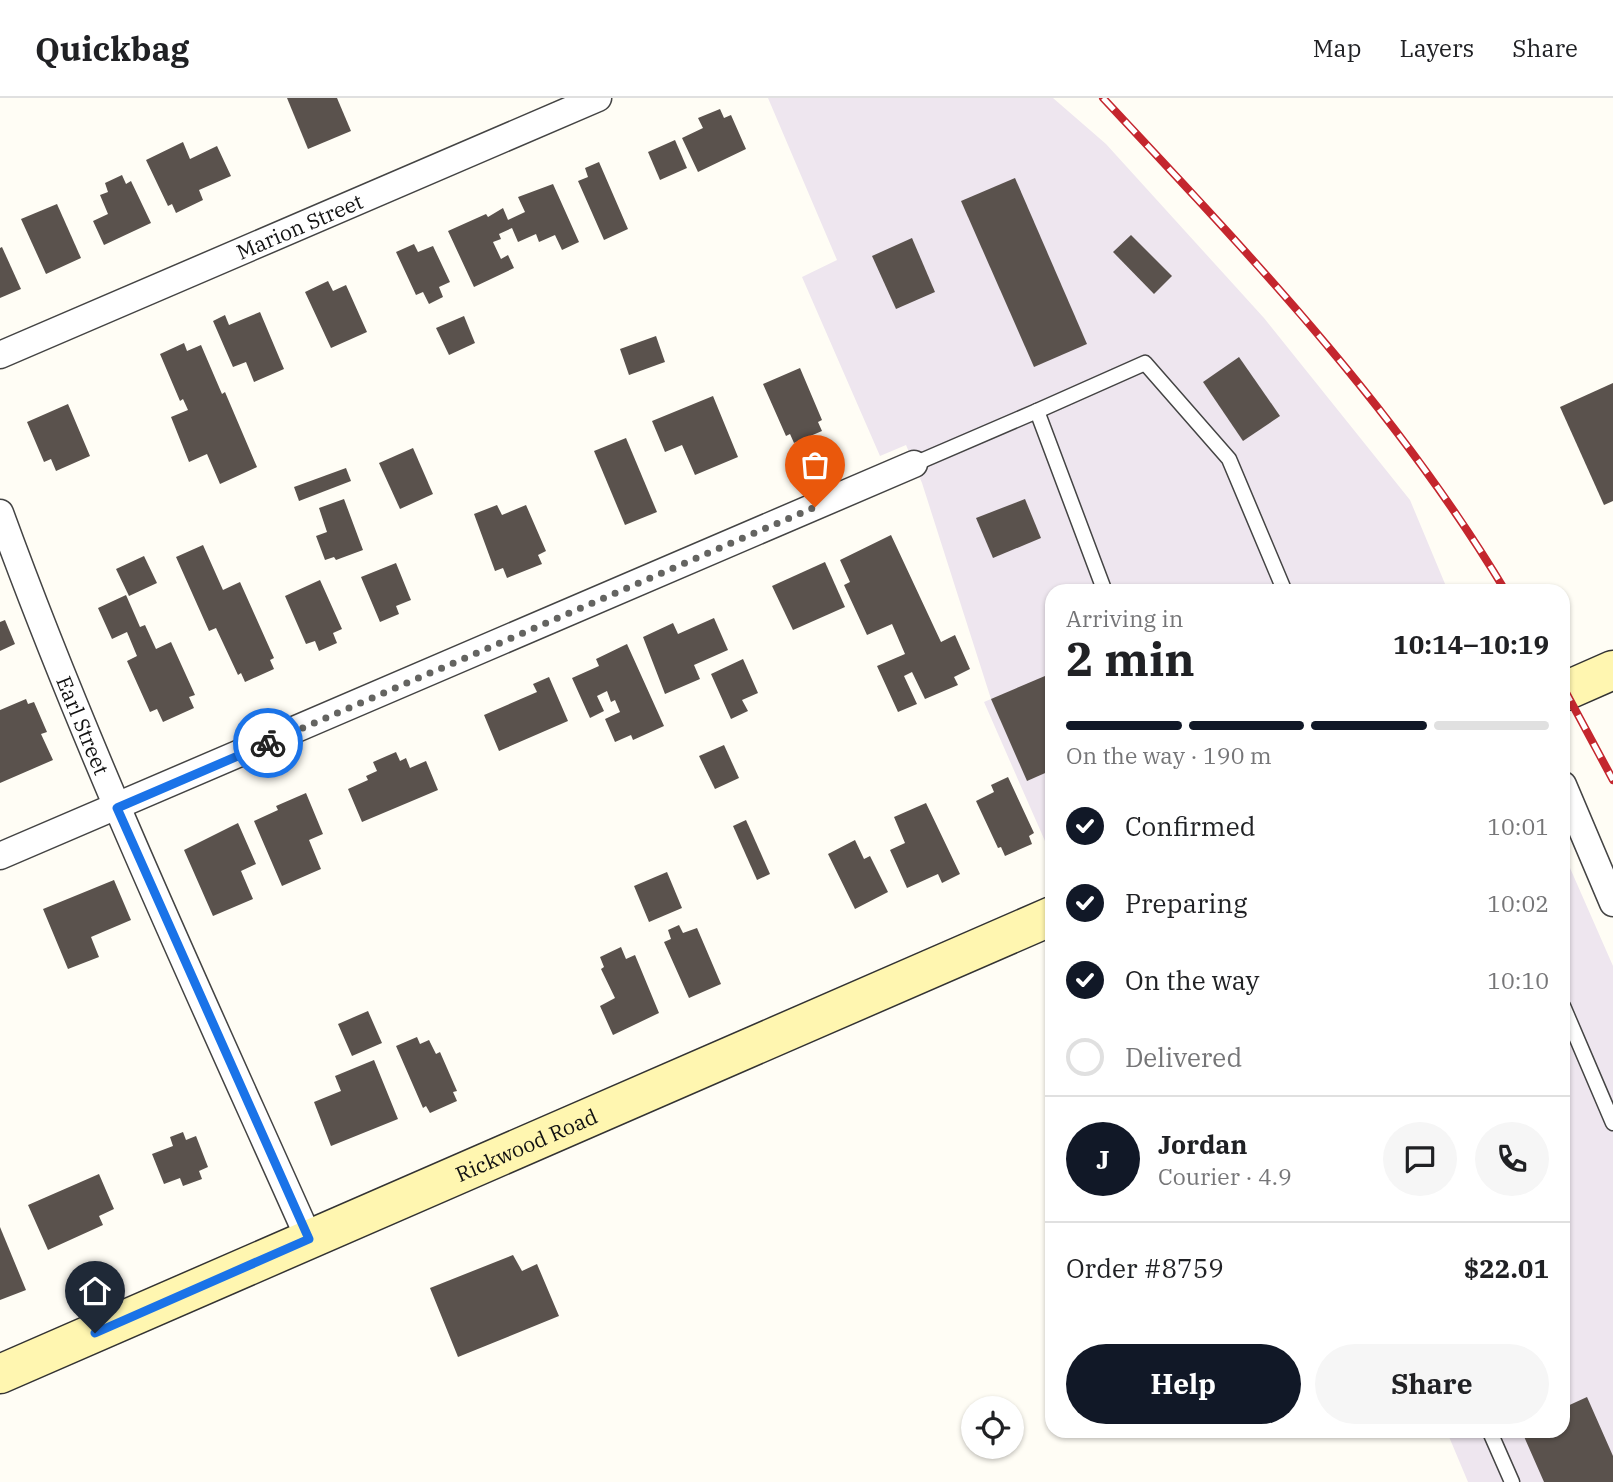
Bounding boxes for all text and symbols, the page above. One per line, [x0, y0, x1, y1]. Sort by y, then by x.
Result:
text: Quickbag [35, 27, 189, 70]
text: Map [1313, 32, 1361, 64]
text: Layers [1399, 32, 1474, 64]
text: Share [1512, 32, 1578, 64]
street label: Marion Street [232, 187, 367, 266]
pin [785, 435, 845, 507]
icon: bag [796, 446, 834, 484]
text: Arriving in [1066, 603, 1183, 633]
text: 10:14–10:19 [1393, 627, 1549, 661]
text: 2 min [1066, 629, 1195, 689]
street label: Earl Street [50, 672, 116, 779]
courier [233, 708, 303, 778]
icon: bike [249, 724, 287, 762]
text: On the way · 190 m [1066, 740, 1272, 770]
icon: check [1066, 807, 1104, 845]
text: Confirmed [1125, 809, 1256, 843]
text: 10:01 [1487, 811, 1549, 841]
icon: check [1066, 884, 1104, 922]
text: Preparing [1125, 886, 1247, 920]
text: 10:02 [1487, 888, 1549, 918]
icon: check [1066, 961, 1104, 999]
text: On the way [1125, 963, 1259, 997]
text: 10:10 [1487, 965, 1549, 995]
text: Delivered [1125, 1040, 1242, 1074]
street label: Rickwood Road [451, 1102, 602, 1188]
button: chat [1383, 1122, 1457, 1196]
button: phone [1475, 1122, 1549, 1196]
text: Jordan [1158, 1127, 1248, 1161]
text: J [1096, 1142, 1110, 1176]
text: Courier · 4.9 [1158, 1161, 1292, 1191]
text: Order #8759 [1066, 1251, 1224, 1285]
text: $22.01 [1464, 1251, 1549, 1285]
pin [65, 1261, 125, 1333]
icon: home [76, 1272, 114, 1310]
button: Help [1066, 1344, 1301, 1424]
button: Share [1315, 1344, 1549, 1424]
map controls [961, 1396, 1024, 1459]
button: locate [961, 1396, 1024, 1459]

